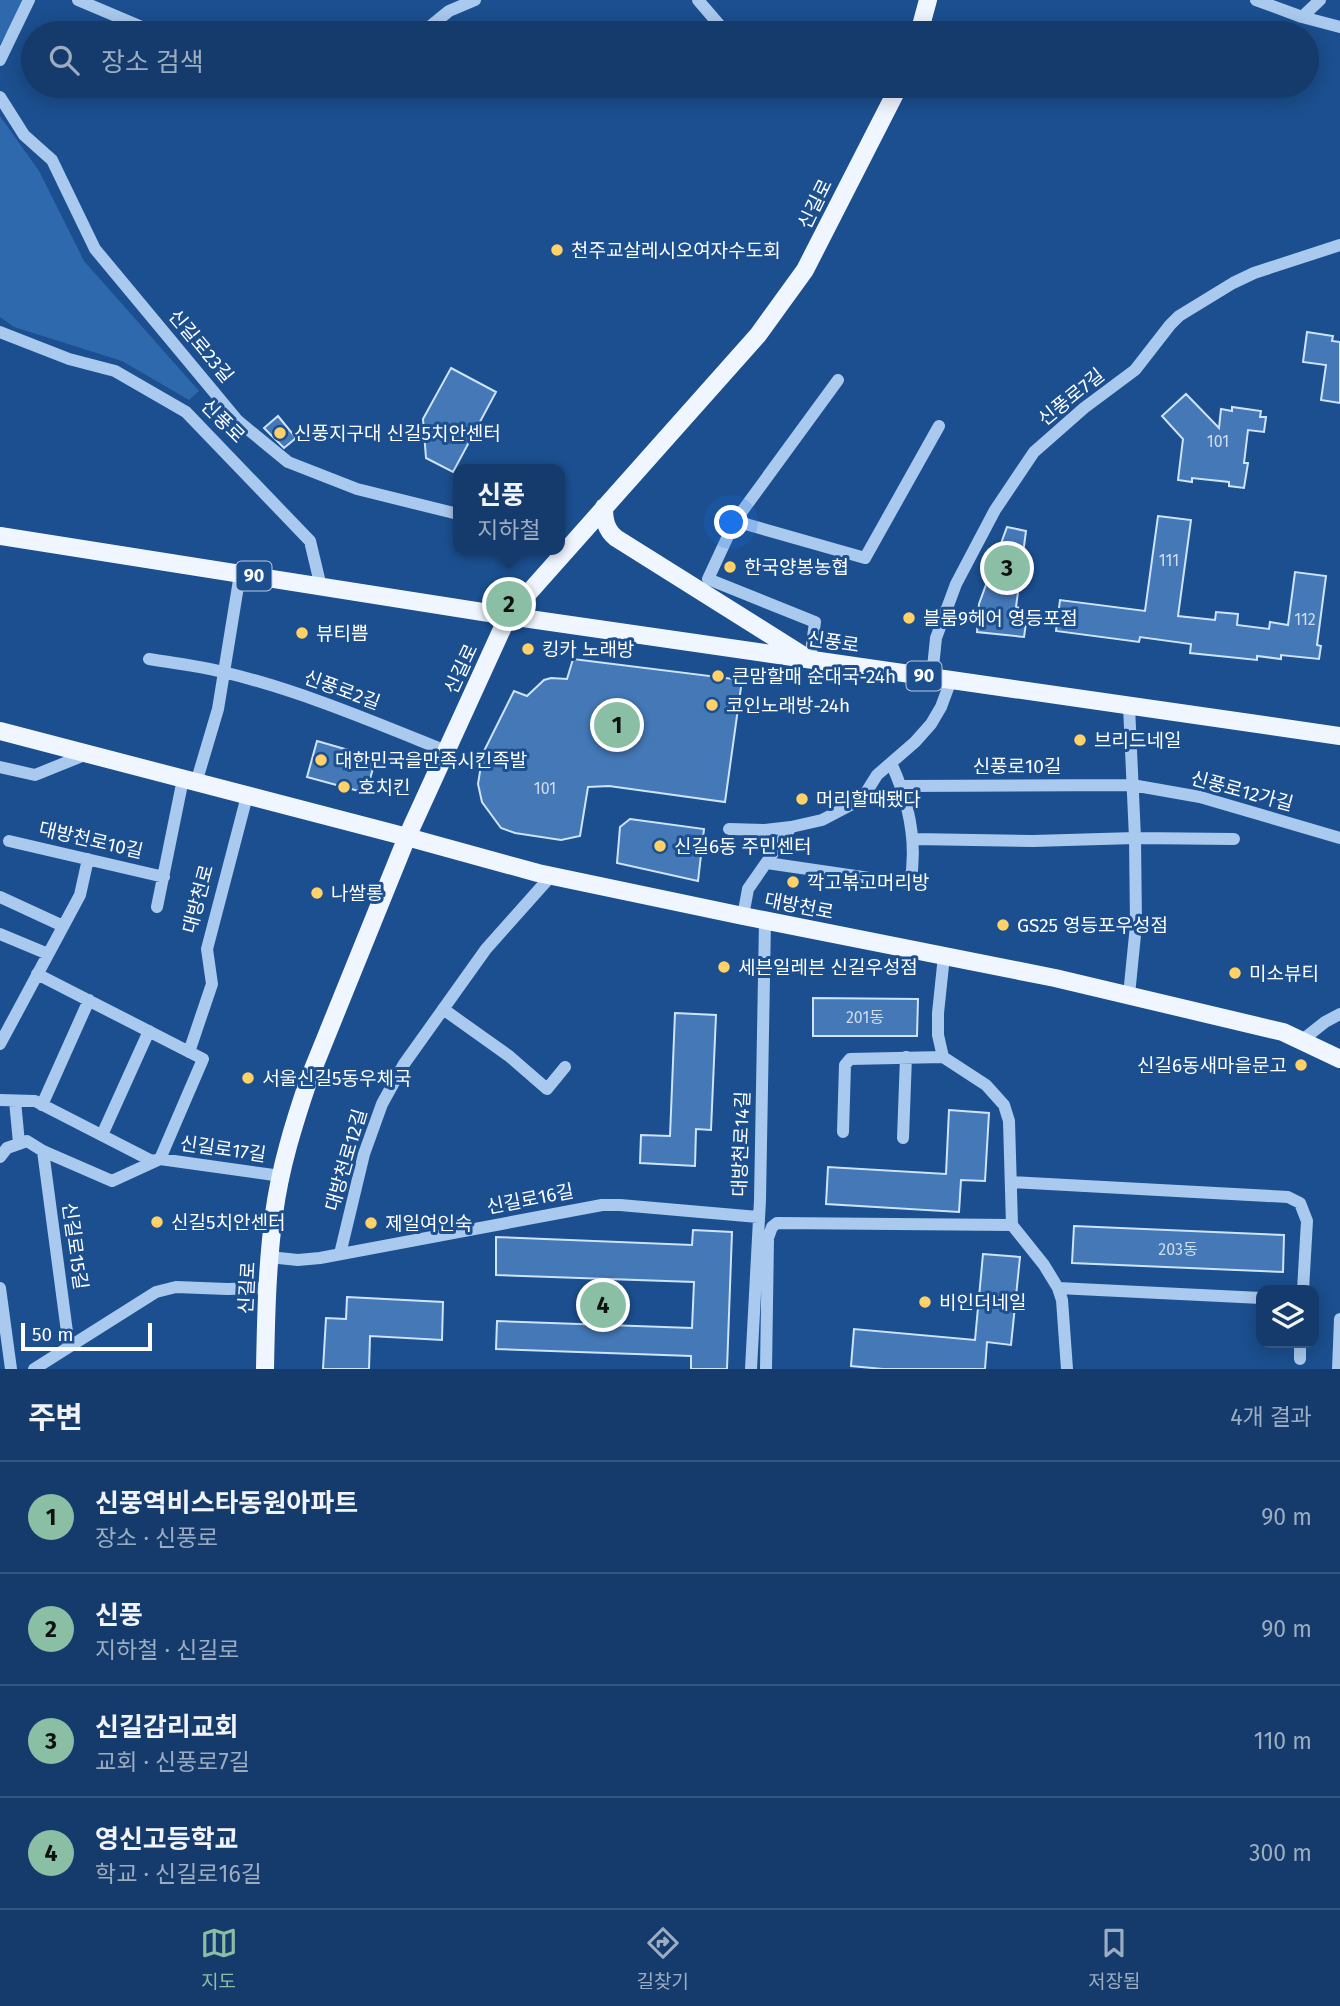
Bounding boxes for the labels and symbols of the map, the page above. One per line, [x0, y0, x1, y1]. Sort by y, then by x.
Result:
street label: 신길로 [793, 175, 837, 233]
place label: 천주교살레시오여자수도회 [571, 239, 781, 262]
marker: 천주교살레시오여자수도회 [549, 242, 565, 258]
street label: 신길로23길 [164, 305, 238, 387]
street label: 신풍로7길 [1033, 363, 1109, 431]
street label: 신풍로 [196, 394, 250, 448]
place label: 신풍지구대 신길5치안센터 [294, 422, 501, 445]
marker: 신풍지구대 신길5치안센터 [272, 425, 288, 441]
house number: 101 [1207, 432, 1229, 451]
your location [714, 505, 748, 539]
pin: 3 [984, 542, 1030, 594]
house number: 111 [1159, 551, 1179, 570]
place label: 한국양봉농협 [744, 556, 849, 579]
marker: 한국양봉농협 [722, 559, 738, 575]
road number: 90 [236, 562, 272, 590]
pin: 2 [486, 578, 532, 630]
place label: 블룸9헤어 영등포점 [923, 607, 1078, 630]
marker: 블룸9헤어 영등포점 [901, 610, 917, 626]
house number: 112 [1294, 610, 1316, 629]
place label: 뷰티쁨 [316, 622, 368, 645]
marker: 뷰티쁨 [294, 625, 310, 641]
street label: 신풍로 [805, 627, 861, 657]
place label: 킹카 노래방 [542, 638, 634, 661]
street label: 신길로 [439, 640, 483, 698]
marker: 킹카 노래방 [520, 641, 536, 657]
road number: 90 [906, 662, 942, 690]
place label: 큰맘할매 순대국-24h [732, 665, 896, 688]
street label: 신풍로2길 [301, 666, 383, 714]
marker: 큰맘할매 순대국-24h [710, 668, 726, 684]
place label: 코인노래방-24h [726, 694, 850, 717]
marker: 코인노래방-24h [704, 697, 720, 713]
pin: 1 [594, 699, 640, 751]
place label: 브리드네일 [1094, 729, 1181, 752]
marker: 브리드네일 [1072, 732, 1088, 748]
place label: 대한민국을만족시킨족발 [335, 749, 527, 772]
marker: 대한민국을만족시킨족발 [313, 752, 329, 768]
street label: 신풍로10길 [973, 755, 1061, 778]
street label: 신풍로12가길 [1188, 766, 1296, 816]
place label: 호치킨 [358, 776, 410, 799]
marker: 호치킨 [336, 779, 352, 795]
house number: 101 [534, 779, 556, 798]
place label: 머리할때됐다 [816, 788, 921, 811]
marker: 머리할때됐다 [794, 791, 810, 807]
street label: 대방천로10길 [37, 817, 145, 863]
place label: 신길6동 주민센터 [674, 835, 812, 858]
marker: 신길6동 주민센터 [652, 838, 668, 854]
street label: 대방천로 [178, 862, 218, 936]
place label: 깍고볶고머리방 [807, 871, 929, 894]
marker: 깍고볶고머리방 [785, 874, 801, 890]
place label: 나쌀롱 [331, 882, 383, 905]
marker: 나쌀롱 [309, 885, 325, 901]
street label: 대방천로 [762, 888, 836, 924]
place label: GS25 영등포우성점 [1017, 914, 1168, 937]
marker: GS25 영등포우성점 [995, 917, 1011, 933]
place label: 세븐일레븐 신길우성점 [738, 956, 918, 979]
marker: 세븐일레븐 신길우성점 [716, 959, 732, 975]
place label: 미소뷰티 [1249, 962, 1319, 985]
marker: 미소뷰티 [1227, 965, 1243, 981]
house number: 201동 [846, 1008, 884, 1027]
place label: 신길6동새마을문고 [1137, 1054, 1287, 1077]
marker: 신길6동새마을문고 [1293, 1057, 1309, 1073]
place label: 서울신길5동우체국 [262, 1067, 411, 1090]
marker: 서울신길5동우체국 [240, 1070, 256, 1086]
street label: 대방천로14길 [728, 1091, 754, 1197]
street label: 대방천로12길 [320, 1106, 372, 1214]
street label: 신길로17길 [179, 1132, 267, 1166]
street label: 신길로16길 [484, 1179, 576, 1219]
street label: 신길로15길 [58, 1201, 92, 1291]
place label: 신길5치안센터 [171, 1211, 285, 1234]
place label: 제일여인숙 [385, 1212, 472, 1235]
marker: 신길5치안센터 [149, 1214, 165, 1230]
marker: 제일여인숙 [363, 1215, 379, 1231]
house number: 203동 [1158, 1240, 1198, 1259]
street label: 신길로 [234, 1261, 260, 1315]
pin: 4 [580, 1279, 626, 1331]
place label: 비인더네일 [939, 1291, 1026, 1314]
marker: 비인더네일 [917, 1294, 933, 1310]
scale bar [21, 1320, 152, 1352]

